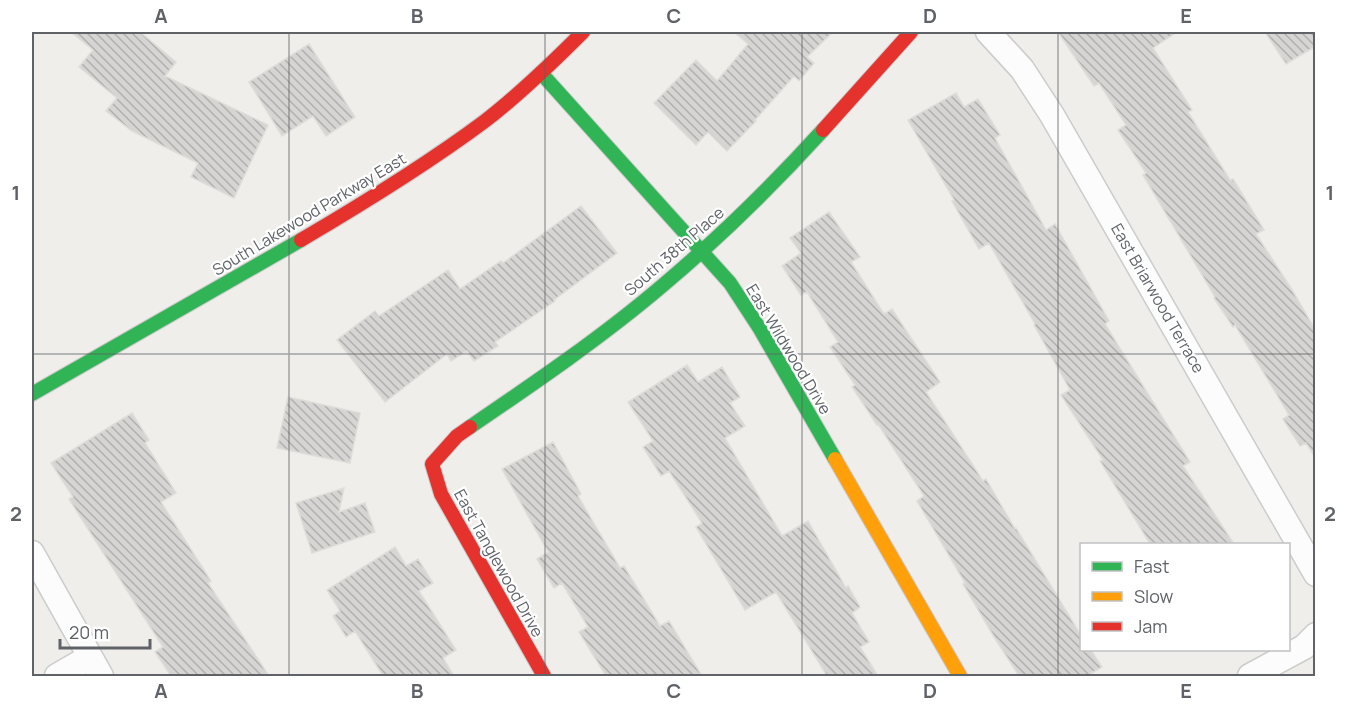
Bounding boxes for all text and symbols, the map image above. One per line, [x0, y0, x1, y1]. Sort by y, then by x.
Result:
text: A [154, 2, 168, 29]
text: B [411, 2, 424, 29]
text: C [667, 2, 681, 29]
text: D [923, 2, 937, 29]
text: E [1180, 2, 1192, 29]
street label: South Lakewood Parkway East [208, 147, 410, 281]
text: 1 [12, 179, 20, 206]
text: 1 [1326, 179, 1334, 206]
street label: South 38th Place [619, 202, 729, 300]
street label: East Briarwood Terrace [1106, 219, 1210, 377]
street label: East Wildwood Drive [741, 280, 837, 418]
street label: East Tanglewood Drive [449, 485, 549, 641]
text: 2 [10, 500, 22, 527]
text: 2 [1324, 500, 1336, 527]
legend [1080, 543, 1290, 651]
text: Fast [1134, 554, 1169, 578]
text: Slow [1134, 584, 1174, 608]
scale bar [60, 612, 150, 650]
text: Jam [1134, 614, 1168, 638]
text: 20 m [69, 620, 109, 644]
text: A [154, 677, 168, 704]
text: B [411, 677, 424, 704]
text: C [667, 677, 681, 704]
text: D [923, 677, 937, 704]
text: E [1180, 677, 1192, 704]

